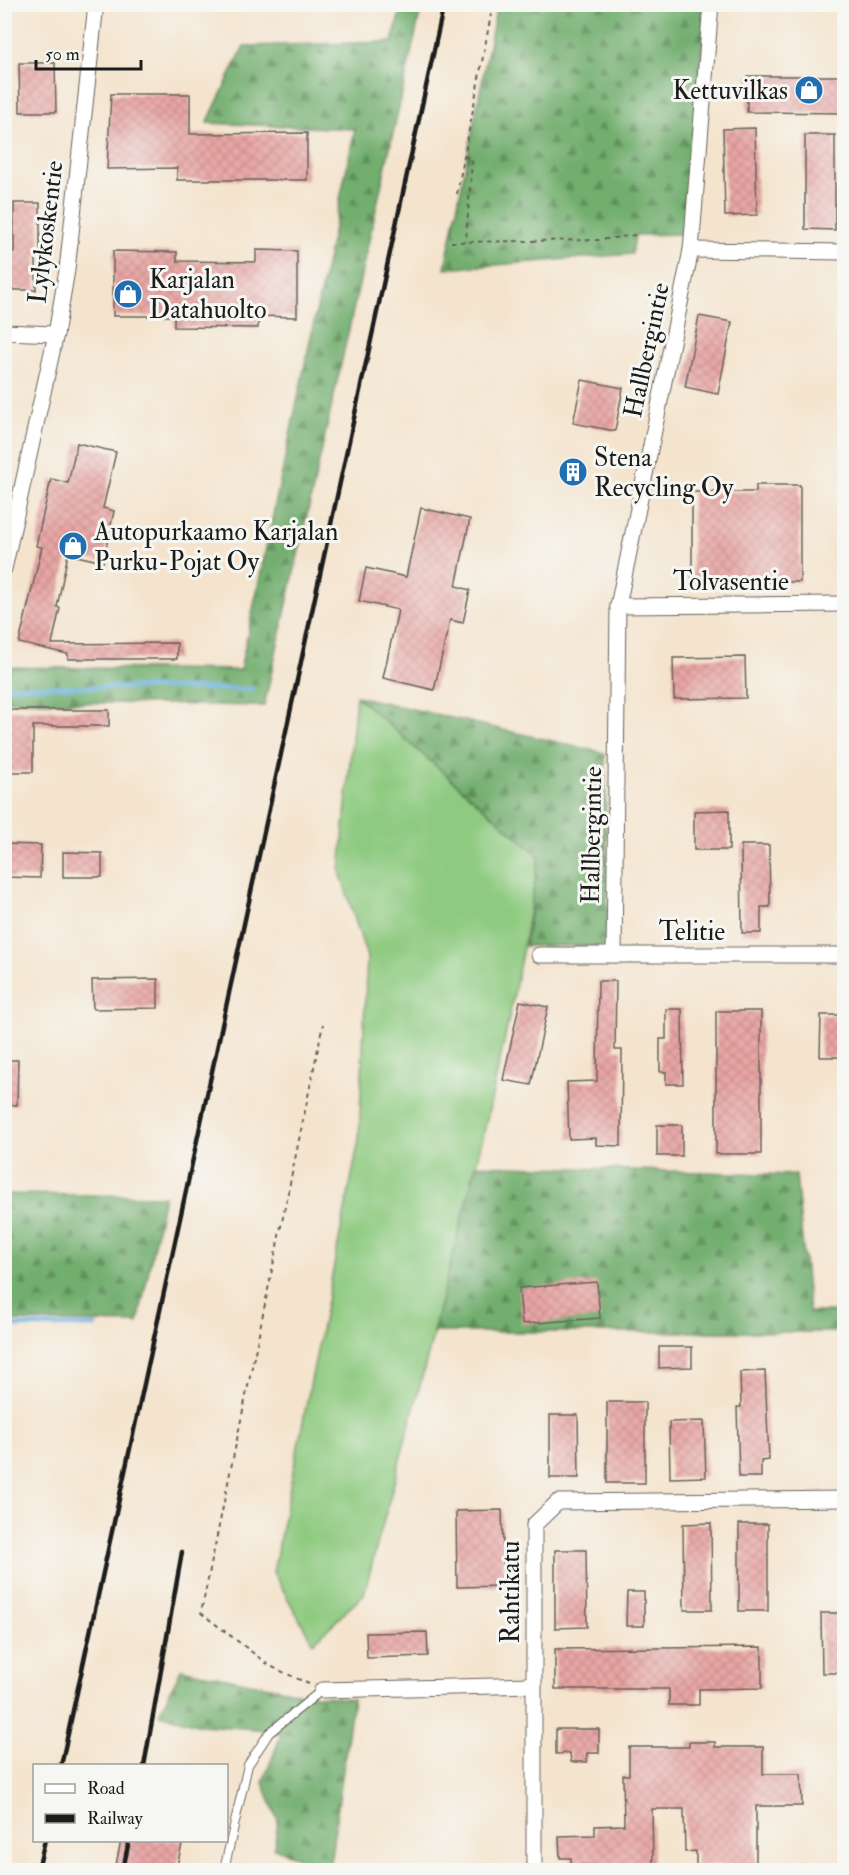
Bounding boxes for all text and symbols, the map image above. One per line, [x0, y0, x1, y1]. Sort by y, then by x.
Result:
scale bar [36, 33, 141, 71]
text: 50 m [45, 43, 80, 66]
shop icon: Kettuvilkas [793, 74, 825, 106]
place label: Kettuvilkas [672, 75, 788, 107]
street label: Lylykoskentie [21, 159, 71, 305]
place label: Karjalan Datahuolto [149, 264, 267, 326]
shop icon: Karjalan Datahuolto [112, 278, 144, 310]
street label: Hallbergintie [617, 280, 677, 421]
place label: Stena Recycling Oy [594, 442, 734, 504]
building icon: Stena Recycling Oy [557, 456, 589, 488]
place label: Autopurkaamo Karjalan Purku-Pojat Oy [93, 516, 338, 578]
shop icon: Autopurkaamo Karjalan Purku-Pojat Oy [57, 530, 89, 562]
street label: Tolvasentie [673, 566, 789, 598]
street label: Hallbergintie [575, 766, 609, 904]
street label: Telitie [659, 916, 725, 948]
street label: Rahtikatu [495, 1541, 527, 1643]
legend [33, 1764, 228, 1842]
text: Road [87, 1777, 125, 1800]
text: Railway [87, 1807, 144, 1830]

